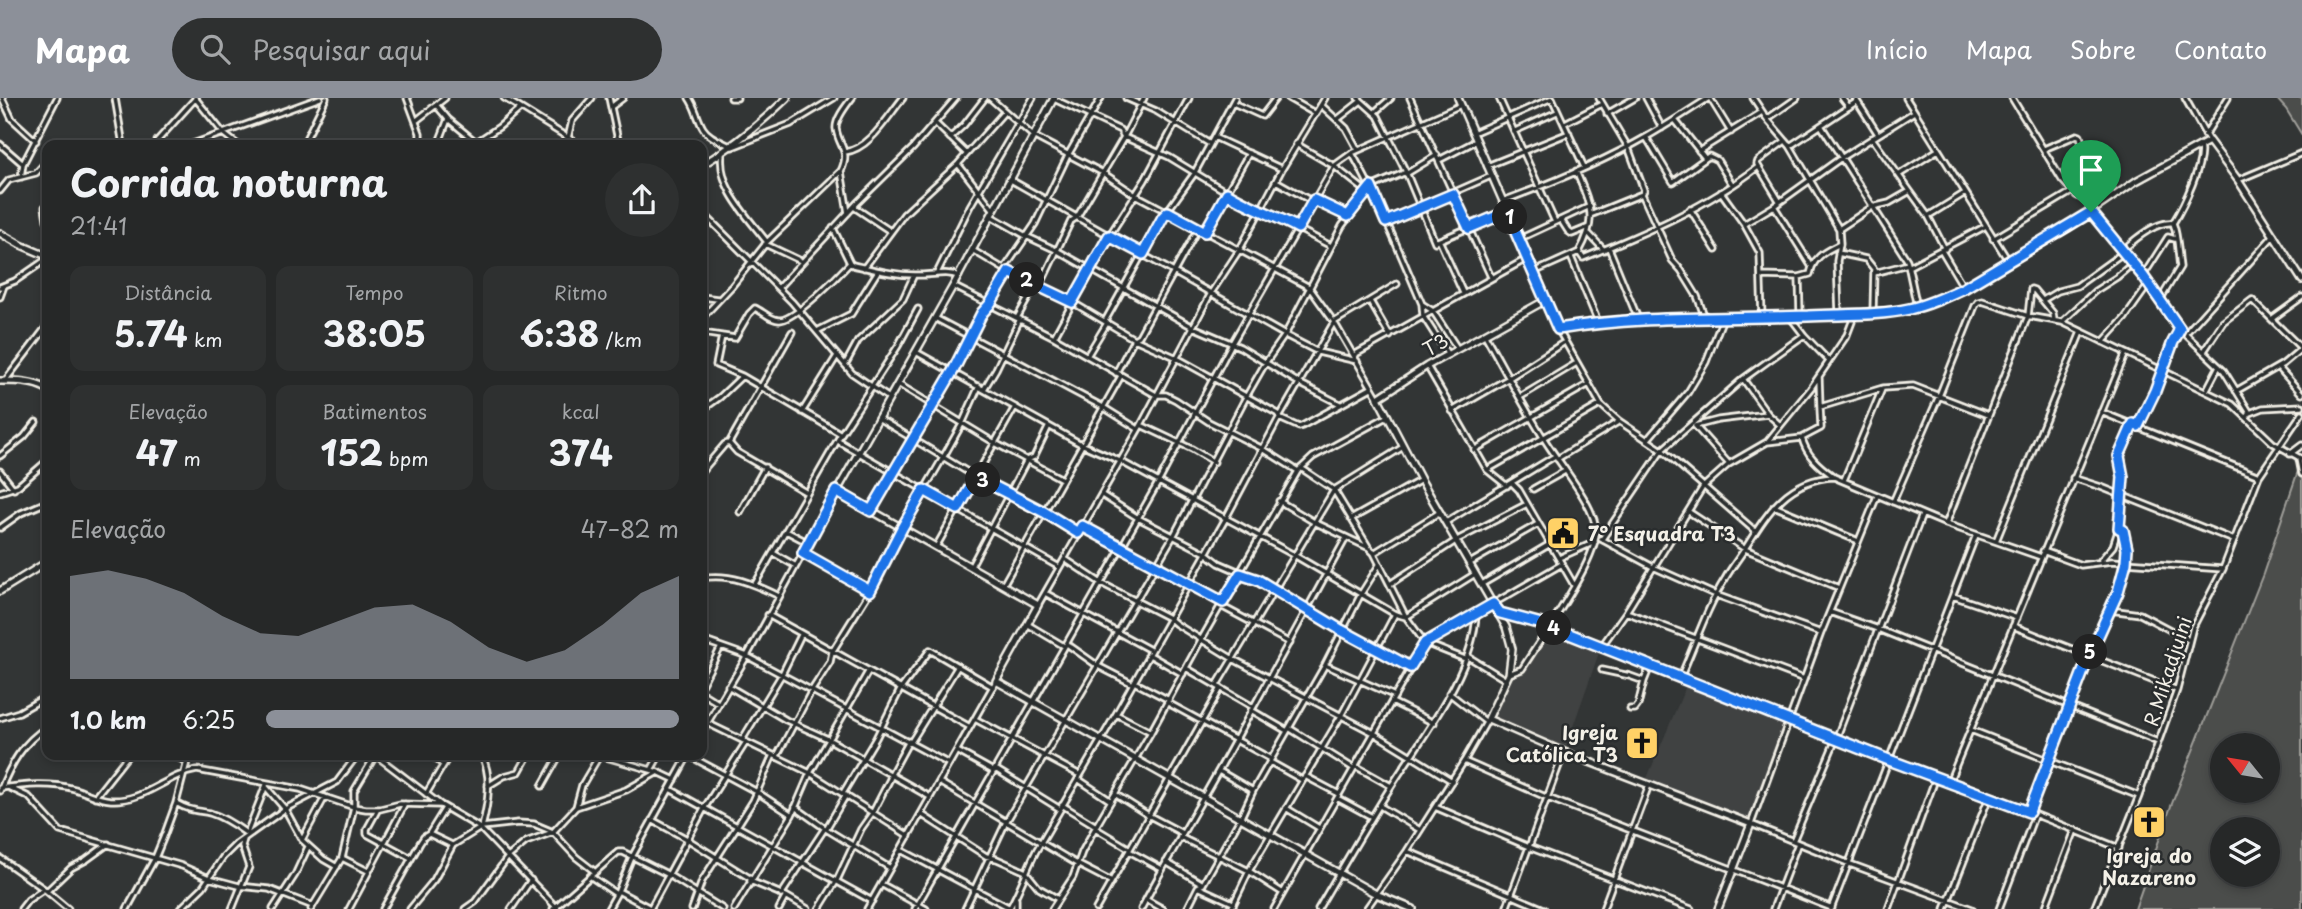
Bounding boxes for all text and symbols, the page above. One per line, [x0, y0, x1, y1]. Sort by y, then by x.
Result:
search box [172, 18, 662, 81]
text: Mapa [35, 24, 130, 74]
icon: search [196, 30, 234, 68]
text: Pesquisar aqui [252, 30, 431, 69]
text: Início [1866, 31, 1928, 67]
text: Mapa [1966, 31, 2032, 67]
text: Sobre [2070, 31, 2136, 67]
text: Contato [2174, 31, 2267, 67]
pin [2061, 140, 2121, 212]
icon: arrive [2072, 151, 2110, 189]
text: Corrida noturna [70, 153, 388, 210]
button: share [605, 163, 679, 237]
pin: 1 [1492, 200, 1528, 234]
text: 1 [1505, 202, 1514, 230]
text: 21:41 [70, 208, 127, 243]
pin: 2 [1010, 262, 1044, 298]
text: 2 [1020, 265, 1033, 293]
text: Distância [124, 278, 212, 306]
text: Tempo [345, 278, 404, 306]
text: Ritmo [554, 278, 608, 306]
text: 5.74 [114, 306, 188, 359]
text: 38:05 [323, 306, 426, 359]
text: 6:38 [520, 306, 599, 359]
text: km [188, 325, 223, 353]
text: /km [599, 325, 642, 353]
street label: T3 [1417, 326, 1453, 362]
text: Elevação [128, 397, 208, 425]
text: Batimentos [322, 397, 427, 425]
text: kcal [562, 397, 600, 425]
text: 47 [136, 425, 177, 478]
text: 152 [320, 425, 383, 478]
text: 374 [548, 425, 613, 478]
text: m [177, 444, 201, 472]
text: bpm [383, 444, 428, 472]
pin: 3 [965, 462, 1000, 498]
text: 3 [976, 465, 989, 493]
text: Elevação [70, 511, 166, 546]
text: 47–82 m [581, 511, 679, 546]
public building icon: 7° Esquadra T3 [1544, 514, 1582, 552]
place label: 7° Esquadra T3 [1588, 519, 1736, 547]
pin: 4 [1536, 610, 1572, 646]
street label: R.Mikadjuini [2136, 612, 2198, 730]
text: 4 [1547, 613, 1560, 641]
pin: 5 [2072, 634, 2108, 670]
text: 5 [2083, 637, 2096, 665]
text: 1.0 km [70, 702, 147, 737]
text: 6:25 [182, 702, 235, 737]
place label: Igreja Católica T3 [1506, 718, 1618, 768]
church icon: Igreja Católica T3 [1623, 724, 1661, 762]
north arrow [2210, 733, 2280, 803]
map controls [2210, 733, 2280, 887]
church icon: Igreja do Nazareno [2130, 803, 2168, 841]
button: layers [2210, 817, 2280, 887]
place label: Igreja do Nazareno [2102, 841, 2196, 891]

